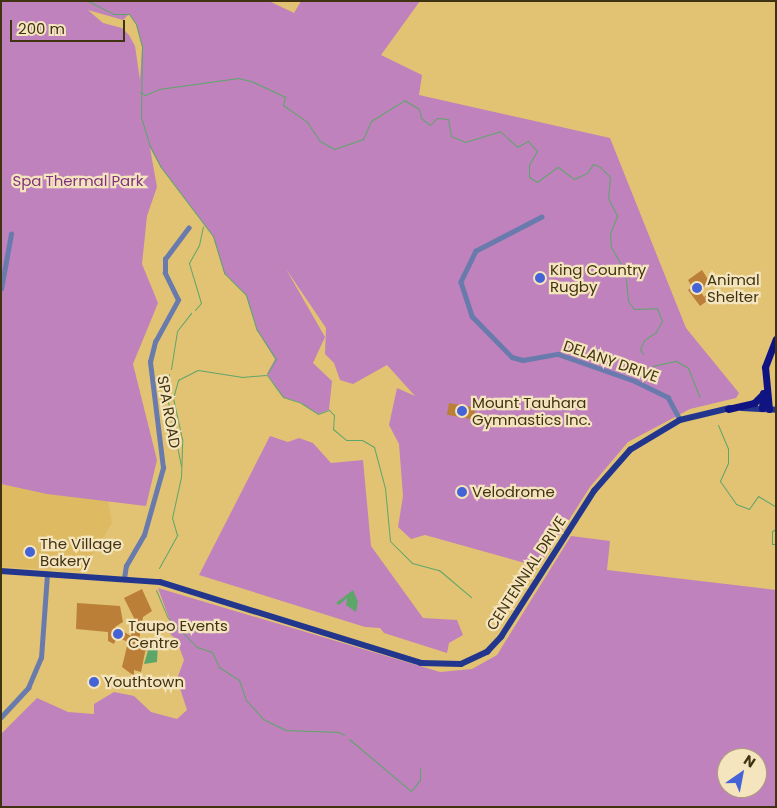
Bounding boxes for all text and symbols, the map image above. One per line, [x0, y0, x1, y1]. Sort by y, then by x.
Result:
scale bar [12, 10, 128, 42]
text: 200 m [18, 18, 65, 39]
park label: Spa Thermal Park [12, 172, 144, 190]
place label: King Country Rugby [550, 260, 646, 295]
place label: Animal Shelter [707, 270, 760, 305]
marker: King Country Rugby [534, 272, 546, 284]
marker: Animal Shelter [691, 282, 703, 294]
street label: DELANY DRIVE [561, 336, 661, 386]
street label: SPA ROAD [154, 374, 184, 450]
place label: Mount Tauhara Gymnastics Inc. [472, 393, 591, 428]
marker: Mount Tauhara Gymnastics Inc. [456, 405, 468, 417]
place label: Velodrome [472, 483, 555, 501]
marker: Velodrome [456, 486, 468, 498]
street label: CENTENNIAL DRIVE [482, 513, 570, 633]
place label: The Village Bakery [40, 534, 122, 569]
marker: The Village Bakery [24, 546, 36, 558]
place label: Taupo Events Centre [128, 616, 228, 651]
marker: Taupo Events Centre [112, 628, 124, 640]
place label: Youthtown [104, 673, 184, 691]
marker: Youthtown [88, 676, 100, 688]
north arrow [717, 748, 767, 798]
text: N [740, 750, 759, 773]

